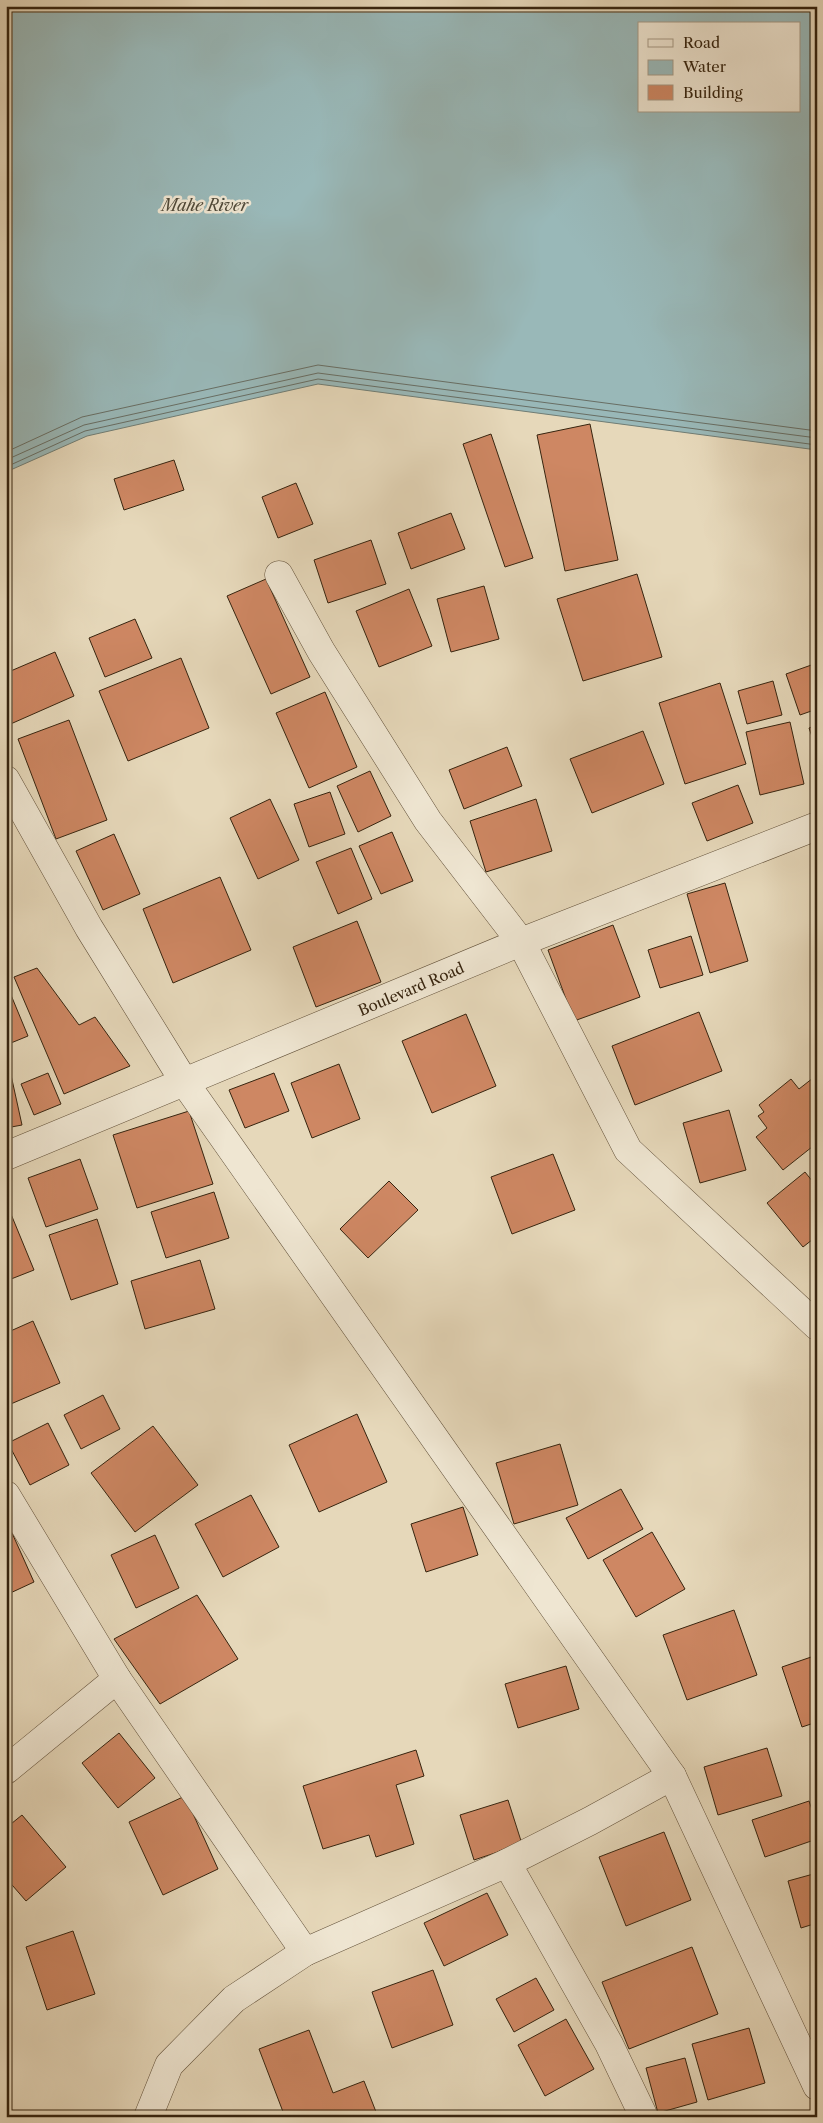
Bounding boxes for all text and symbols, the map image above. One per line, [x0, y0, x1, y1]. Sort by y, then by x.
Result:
legend [638, 22, 800, 112]
text: Road [683, 33, 720, 52]
text: Water [682, 57, 727, 76]
text: Building [683, 83, 743, 102]
water label: Mahe River [160, 195, 250, 215]
street label: Boulevard Road [355, 958, 467, 1020]

